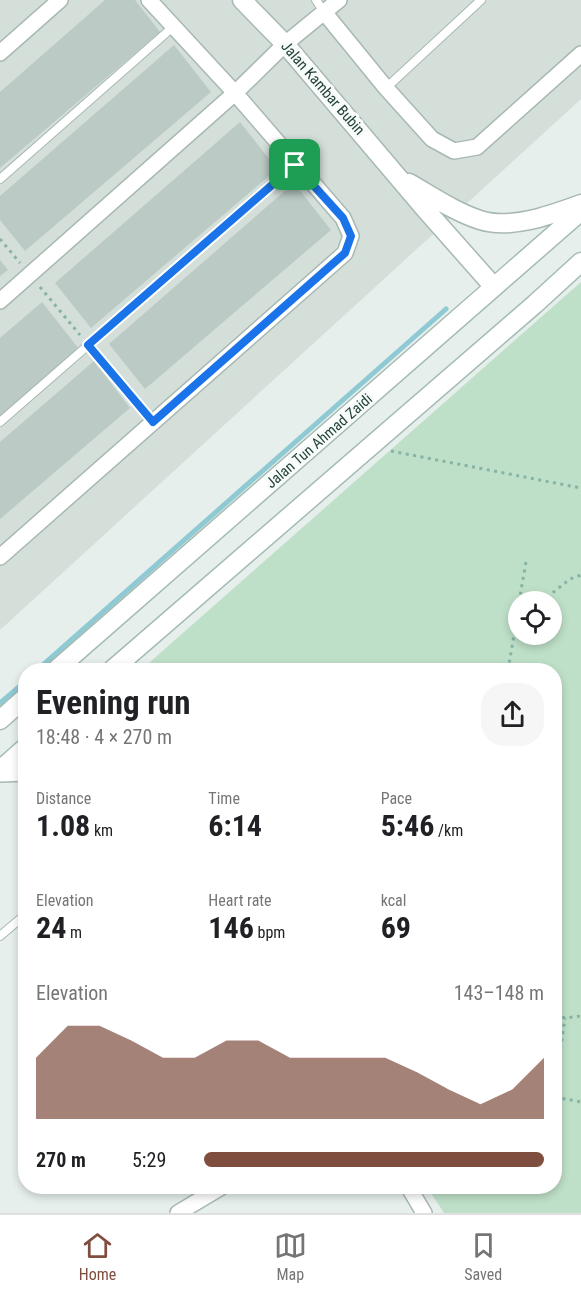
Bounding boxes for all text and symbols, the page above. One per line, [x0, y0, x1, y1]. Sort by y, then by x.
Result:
street label: Jalan Kambar Bubin [277, 37, 369, 139]
pin [269, 139, 320, 190]
icon: arrive [278, 148, 311, 181]
street label: Jalan Tun Ahmad Zaidi [262, 390, 376, 492]
map controls [508, 591, 562, 645]
button: locate [508, 591, 562, 645]
text: Evening run [36, 683, 191, 722]
button: share [481, 683, 544, 746]
text: 18:48 · 4 × 270 m [36, 725, 172, 749]
text: Distance [36, 789, 91, 808]
text: Time [208, 789, 240, 808]
text: Pace [381, 789, 412, 808]
text: 1.08 [36, 808, 90, 843]
text: 6:14 [208, 808, 262, 843]
text: 5:46 [381, 808, 434, 843]
text: km [90, 821, 113, 840]
text: /km [434, 821, 463, 840]
text: Elevation [36, 891, 94, 910]
text: Heart rate [208, 891, 272, 910]
text: kcal [381, 891, 406, 910]
text: 24 [36, 910, 66, 945]
text: 146 [208, 910, 254, 945]
text: 69 [381, 910, 411, 945]
text: m [66, 923, 82, 942]
text: bpm [254, 923, 285, 942]
text: Elevation [36, 981, 108, 1005]
text: 143–148 m [454, 981, 544, 1005]
text: 270 m [36, 1148, 86, 1172]
text: 5:29 [132, 1148, 166, 1172]
tab: Home [79, 1229, 116, 1284]
tab: Map [274, 1229, 307, 1284]
tab: Saved [464, 1229, 502, 1284]

